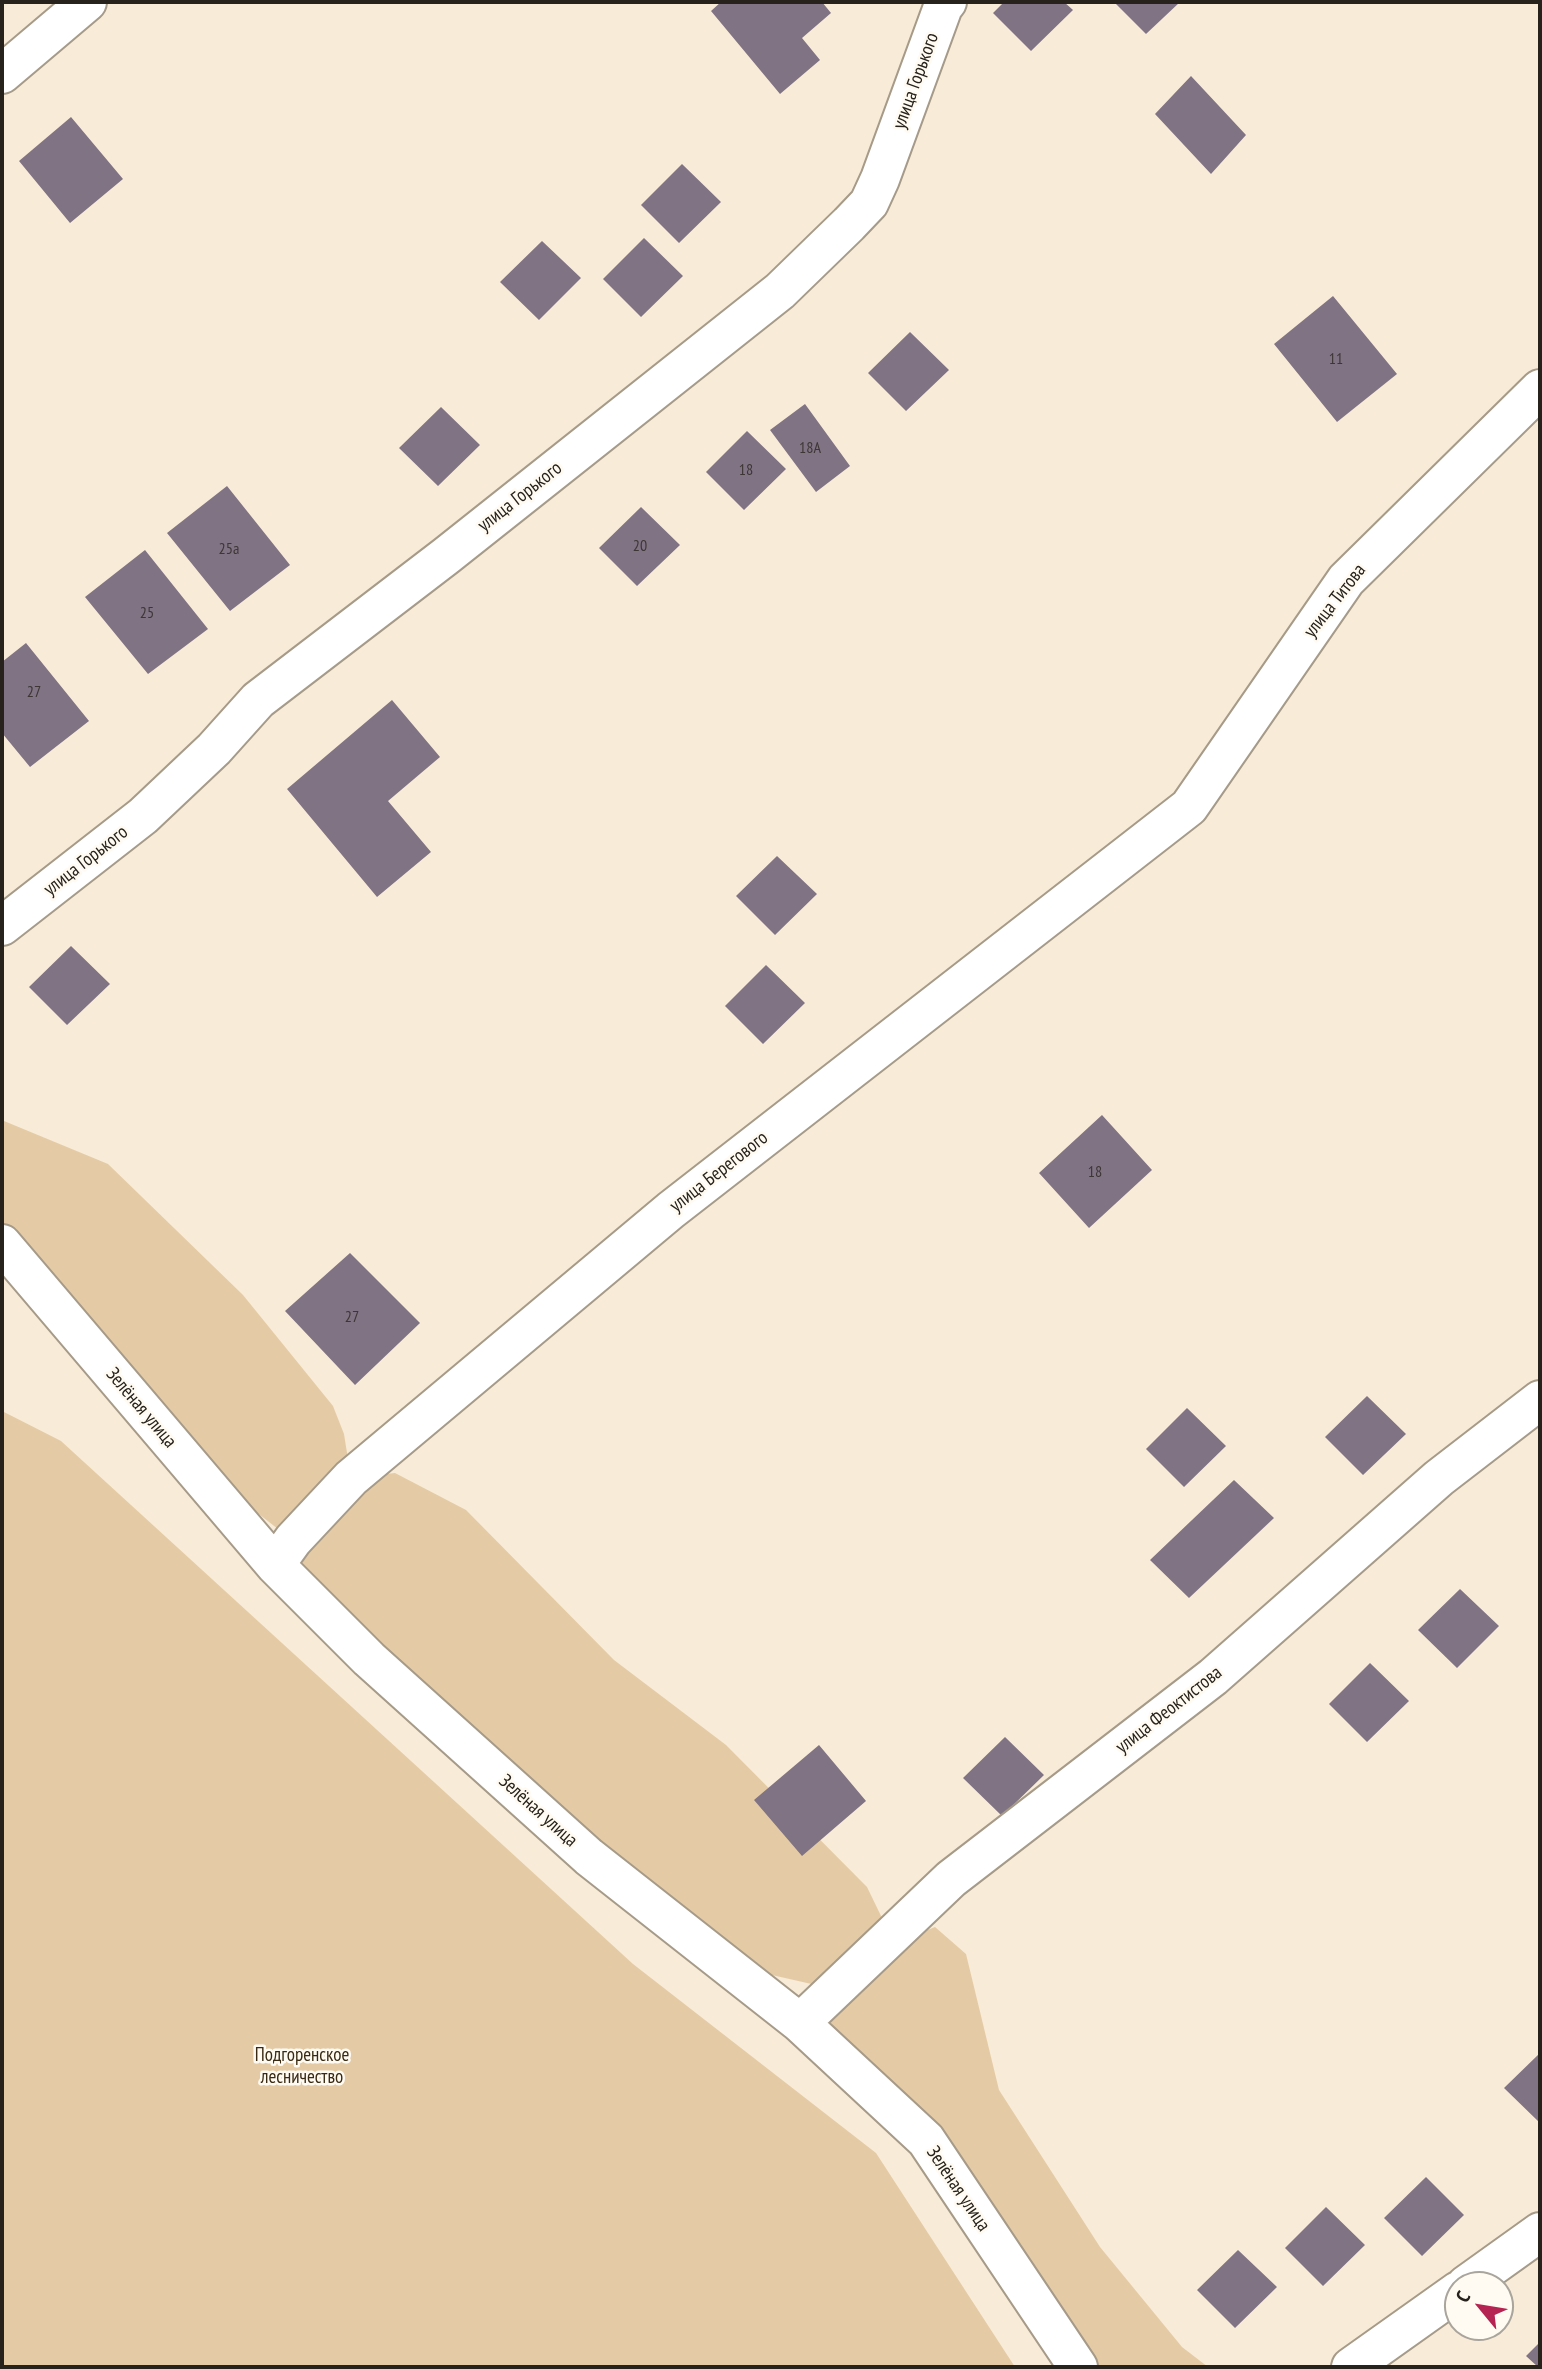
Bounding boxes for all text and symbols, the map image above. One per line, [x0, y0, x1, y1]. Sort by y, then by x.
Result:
street label: улица Горького [888, 30, 944, 132]
house number: 11 [1329, 349, 1343, 369]
house number: 18А [799, 438, 821, 458]
street label: улица Горького [473, 457, 567, 537]
house number: 18 [739, 460, 753, 480]
house number: 20 [633, 536, 647, 556]
house number: 25а [219, 539, 239, 559]
street label: улица Титова [1299, 560, 1371, 642]
house number: 25 [140, 603, 154, 623]
house number: 27 [27, 682, 41, 702]
street label: улица Горького [39, 821, 133, 901]
street label: улица Берегового [665, 1127, 773, 1217]
house number: 18 [1088, 1162, 1102, 1182]
house number: 27 [345, 1307, 359, 1327]
street label: Зелёная улица [101, 1363, 181, 1453]
street label: улица Феоктистова [1111, 1661, 1227, 1759]
street label: Зелёная улица [494, 1770, 582, 1852]
park label: Подгоренское лесничество [255, 2045, 349, 2089]
street label: Зелёная улица [921, 2142, 995, 2236]
north arrow [1444, 2271, 1514, 2341]
text: С [1450, 2287, 1475, 2306]

